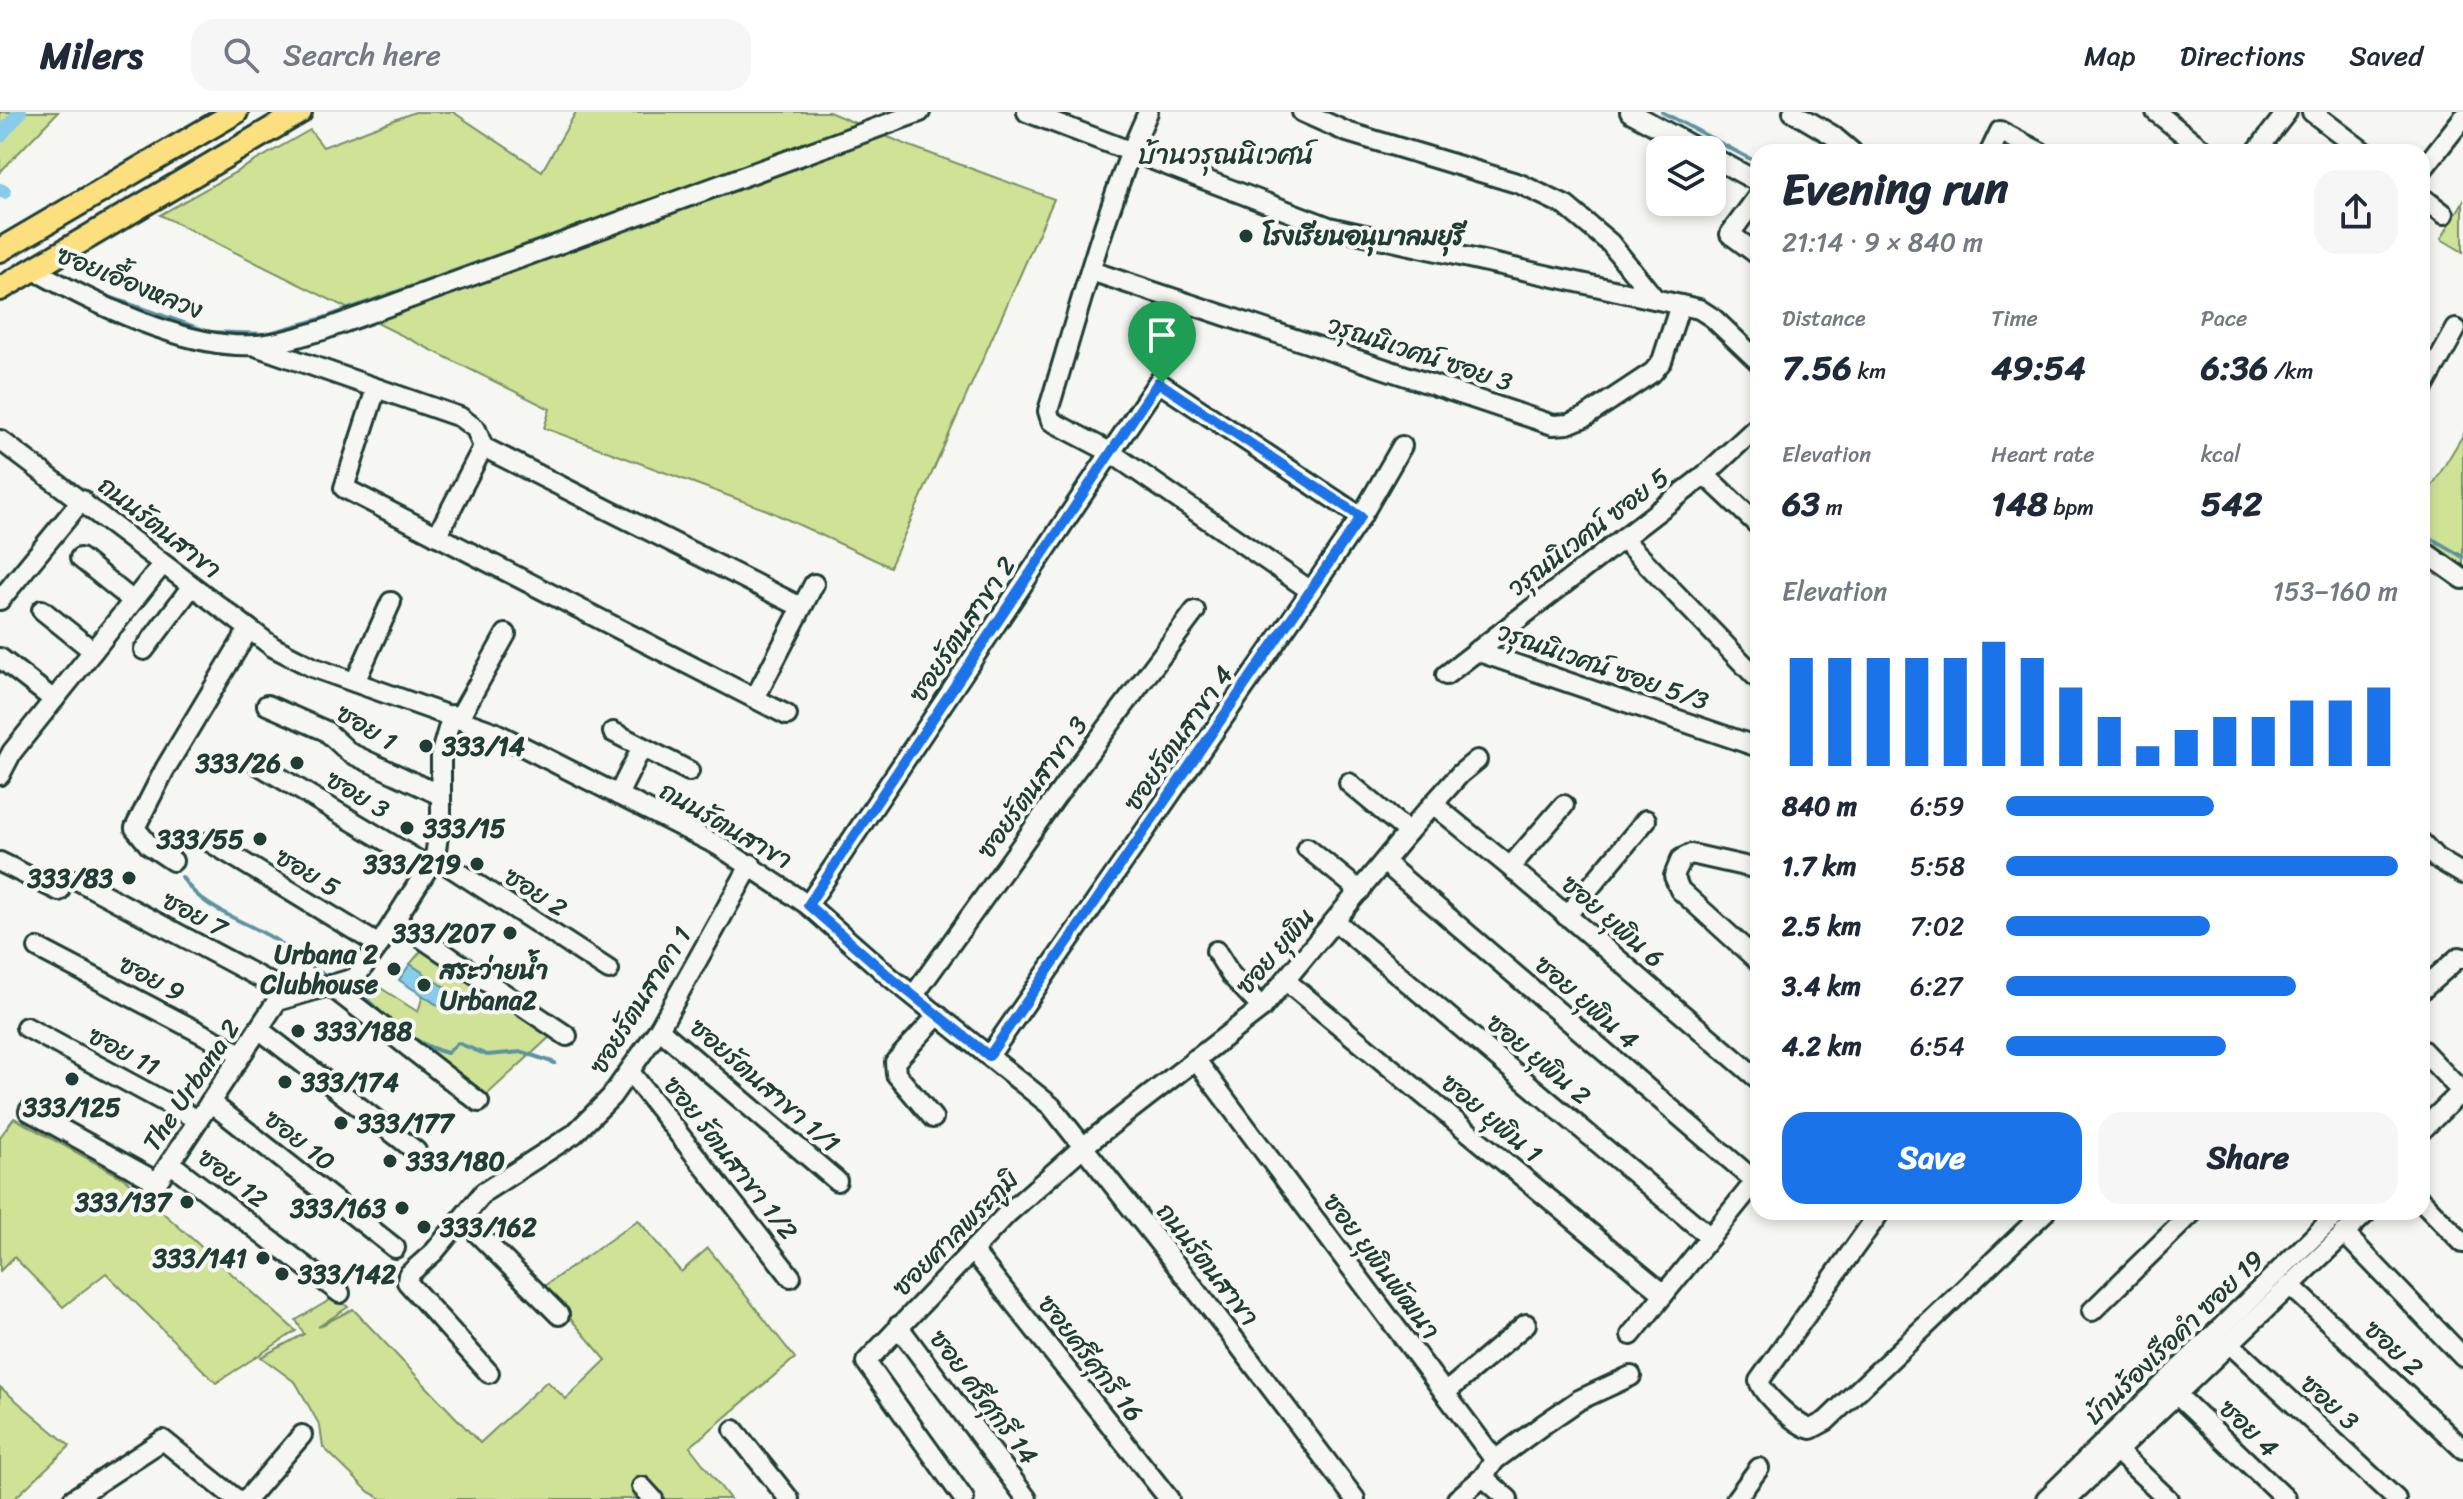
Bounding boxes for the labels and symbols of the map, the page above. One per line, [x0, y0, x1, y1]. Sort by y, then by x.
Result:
district label: บ้านวรุณนิเวศน์ [1138, 130, 1319, 179]
place label: โรงเรียนอนุบาลมยุรี [1262, 213, 1468, 259]
marker: โรงเรียนอนุบาลมยุรี [1237, 227, 1255, 245]
street label: ซอยเอื้องหลวง [50, 231, 211, 332]
pin [1128, 301, 1196, 383]
street label: วรุณนิเวศน์ ซอย 3 [1321, 301, 1519, 405]
street label: วรุณนิเวศน์ ซอย 5 [1497, 455, 1679, 609]
street label: ถนนรัตนสาขา [88, 463, 232, 591]
street label: ซอยรัตนสาขา 2 [896, 546, 1028, 712]
street label: วรุณนิเวศน์ ซอย 5/3 [1491, 608, 1715, 724]
street label: ซอยรัตนสาขา 4 [1110, 655, 1246, 821]
street label: ซอย 1 [327, 691, 407, 763]
street label: ซอยรัตนสาขา 3 [964, 706, 1100, 868]
place label: 333/14 [441, 723, 525, 769]
marker: 333/14 [417, 737, 435, 755]
place label: 333/26 [195, 740, 281, 786]
marker: 333/26 [288, 754, 306, 772]
street label: ซอย 3 [317, 757, 399, 831]
street label: ถนนรัตนสาขา [650, 768, 802, 882]
place label: 333/15 [422, 805, 506, 851]
place label: 333/55 [156, 816, 244, 862]
marker: 333/15 [398, 819, 416, 837]
marker: 333/55 [251, 830, 269, 848]
street label: ซอย 5 [266, 834, 350, 910]
place label: 333/219 [362, 841, 461, 887]
street label: ซอย 2 [495, 854, 577, 930]
place label: 333/83 [26, 855, 114, 901]
marker: 333/219 [468, 855, 486, 873]
street label: ซอย ยุพิน 6 [1550, 862, 1676, 980]
marker: 333/83 [120, 869, 138, 887]
street label: ซอย 7 [154, 878, 238, 951]
street label: ซอย ยุพิน [1223, 897, 1327, 1005]
place label: 333/207 [391, 910, 496, 956]
street label: ซอยรัตนสาคา 1 [576, 917, 704, 1083]
marker: 333/207 [501, 924, 519, 942]
place label: Urbana 2 Clubhouse [259, 931, 379, 1007]
street label: ซอย 9 [110, 941, 194, 1015]
street label: ซอย ยุพิน 4 [1524, 943, 1650, 1061]
place label: สระว่ายน้ำ Urbana2 [439, 947, 548, 1023]
marker: Urbana 2 Clubhouse [385, 960, 403, 978]
marker: สระว่ายน้ำ Urbana2 [415, 976, 433, 994]
street label: ซอย ยุพิน 2 [1476, 1001, 1602, 1117]
street label: ซอยรัตนสาขา 1/1 [679, 1006, 851, 1164]
place label: 333/188 [313, 1008, 413, 1054]
street label: The Urbana 2 [129, 1009, 253, 1161]
street label: ซอย 11 [80, 1013, 168, 1089]
marker: 333/188 [289, 1022, 307, 1040]
place label: 333/174 [300, 1059, 399, 1105]
street label: ซอย ยุพิน 1 [1430, 1061, 1554, 1175]
street label: ซอย รัตนสาขา 1/2 [652, 1065, 810, 1251]
marker: 333/125 [63, 1070, 81, 1088]
marker: 333/174 [276, 1073, 294, 1091]
place label: 333/125 [22, 1084, 121, 1130]
street label: ซอย 10 [254, 1097, 346, 1183]
place label: 333/177 [356, 1100, 456, 1146]
marker: 333/177 [332, 1114, 350, 1132]
street label: ซอย 12 [187, 1135, 279, 1221]
place label: 333/180 [405, 1138, 505, 1184]
marker: 333/180 [381, 1152, 399, 1170]
street label: ซอยศาลพระภูมิ [880, 1158, 1030, 1308]
place label: 333/137 [74, 1179, 173, 1225]
street label: ซอย ยุพินพัฒนา [1311, 1182, 1453, 1350]
place label: 333/163 [289, 1185, 387, 1231]
street label: ถนนรัตนสาขา [1144, 1192, 1272, 1336]
marker: 333/137 [178, 1193, 196, 1211]
marker: 333/163 [393, 1199, 411, 1217]
place label: 333/162 [439, 1204, 537, 1250]
marker: 333/162 [415, 1218, 433, 1236]
place label: 333/141 [152, 1235, 247, 1281]
street label: บ้านร้องเรือคำ ซอย 19 [2073, 1238, 2275, 1436]
marker: 333/141 [254, 1249, 272, 1267]
place label: 333/142 [297, 1251, 396, 1297]
marker: 333/142 [273, 1265, 291, 1283]
street label: ซอยศรีศุกรี 16 [1026, 1284, 1156, 1432]
street label: ซอย 2 [2353, 1308, 2435, 1388]
street label: ซอย ศรีศุกรี 14 [917, 1319, 1051, 1475]
street label: ซอย 3 [2289, 1362, 2371, 1442]
street label: ซอย 4 [2208, 1387, 2290, 1469]

